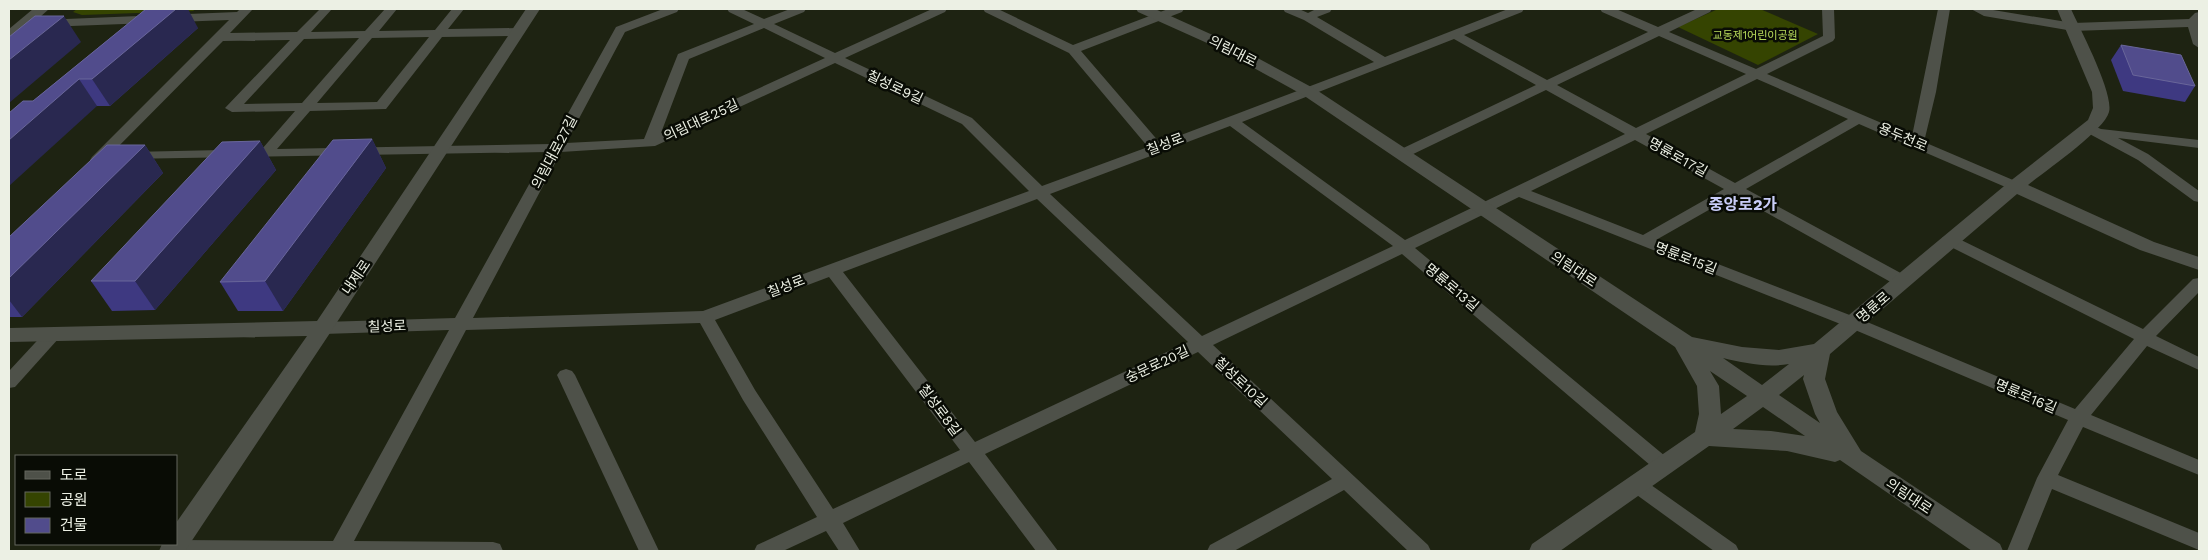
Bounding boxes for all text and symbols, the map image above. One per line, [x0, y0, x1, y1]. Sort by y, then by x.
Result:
park label: 교동제1어린이공원 [1712, 29, 1798, 42]
street label: 의림대로 [1206, 32, 1260, 70]
street label: 칠성로9길 [864, 67, 926, 107]
street label: 의림대로25길 [661, 96, 741, 144]
street label: 의림대로27길 [528, 113, 580, 191]
street label: 용두천로 [1876, 120, 1930, 154]
street label: 칠성로 [1144, 130, 1186, 158]
street label: 명륜로17길 [1646, 134, 1710, 180]
district label: 중앙로2가 [1709, 195, 1777, 214]
street label: 명륜로15길 [1653, 239, 1719, 277]
street label: 의림대로 [1548, 248, 1600, 290]
street label: 내제로 [339, 256, 374, 297]
street label: 명륜로13길 [1422, 260, 1482, 314]
street label: 칠성로 [765, 272, 807, 300]
street label: 명륜로 [1853, 288, 1893, 326]
street label: 칠성로 [367, 317, 407, 335]
street label: 숭문로20길 [1123, 342, 1191, 386]
street label: 칠성로10길 [1212, 354, 1270, 410]
street label: 명륜로16길 [1993, 376, 2059, 416]
street label: 칠성로8길 [916, 381, 964, 439]
legend [15, 455, 178, 545]
text: 도로 [60, 466, 88, 484]
street label: 의림대로 [1883, 475, 1935, 517]
text: 공원 [60, 491, 88, 509]
text: 건물 [60, 516, 88, 534]

